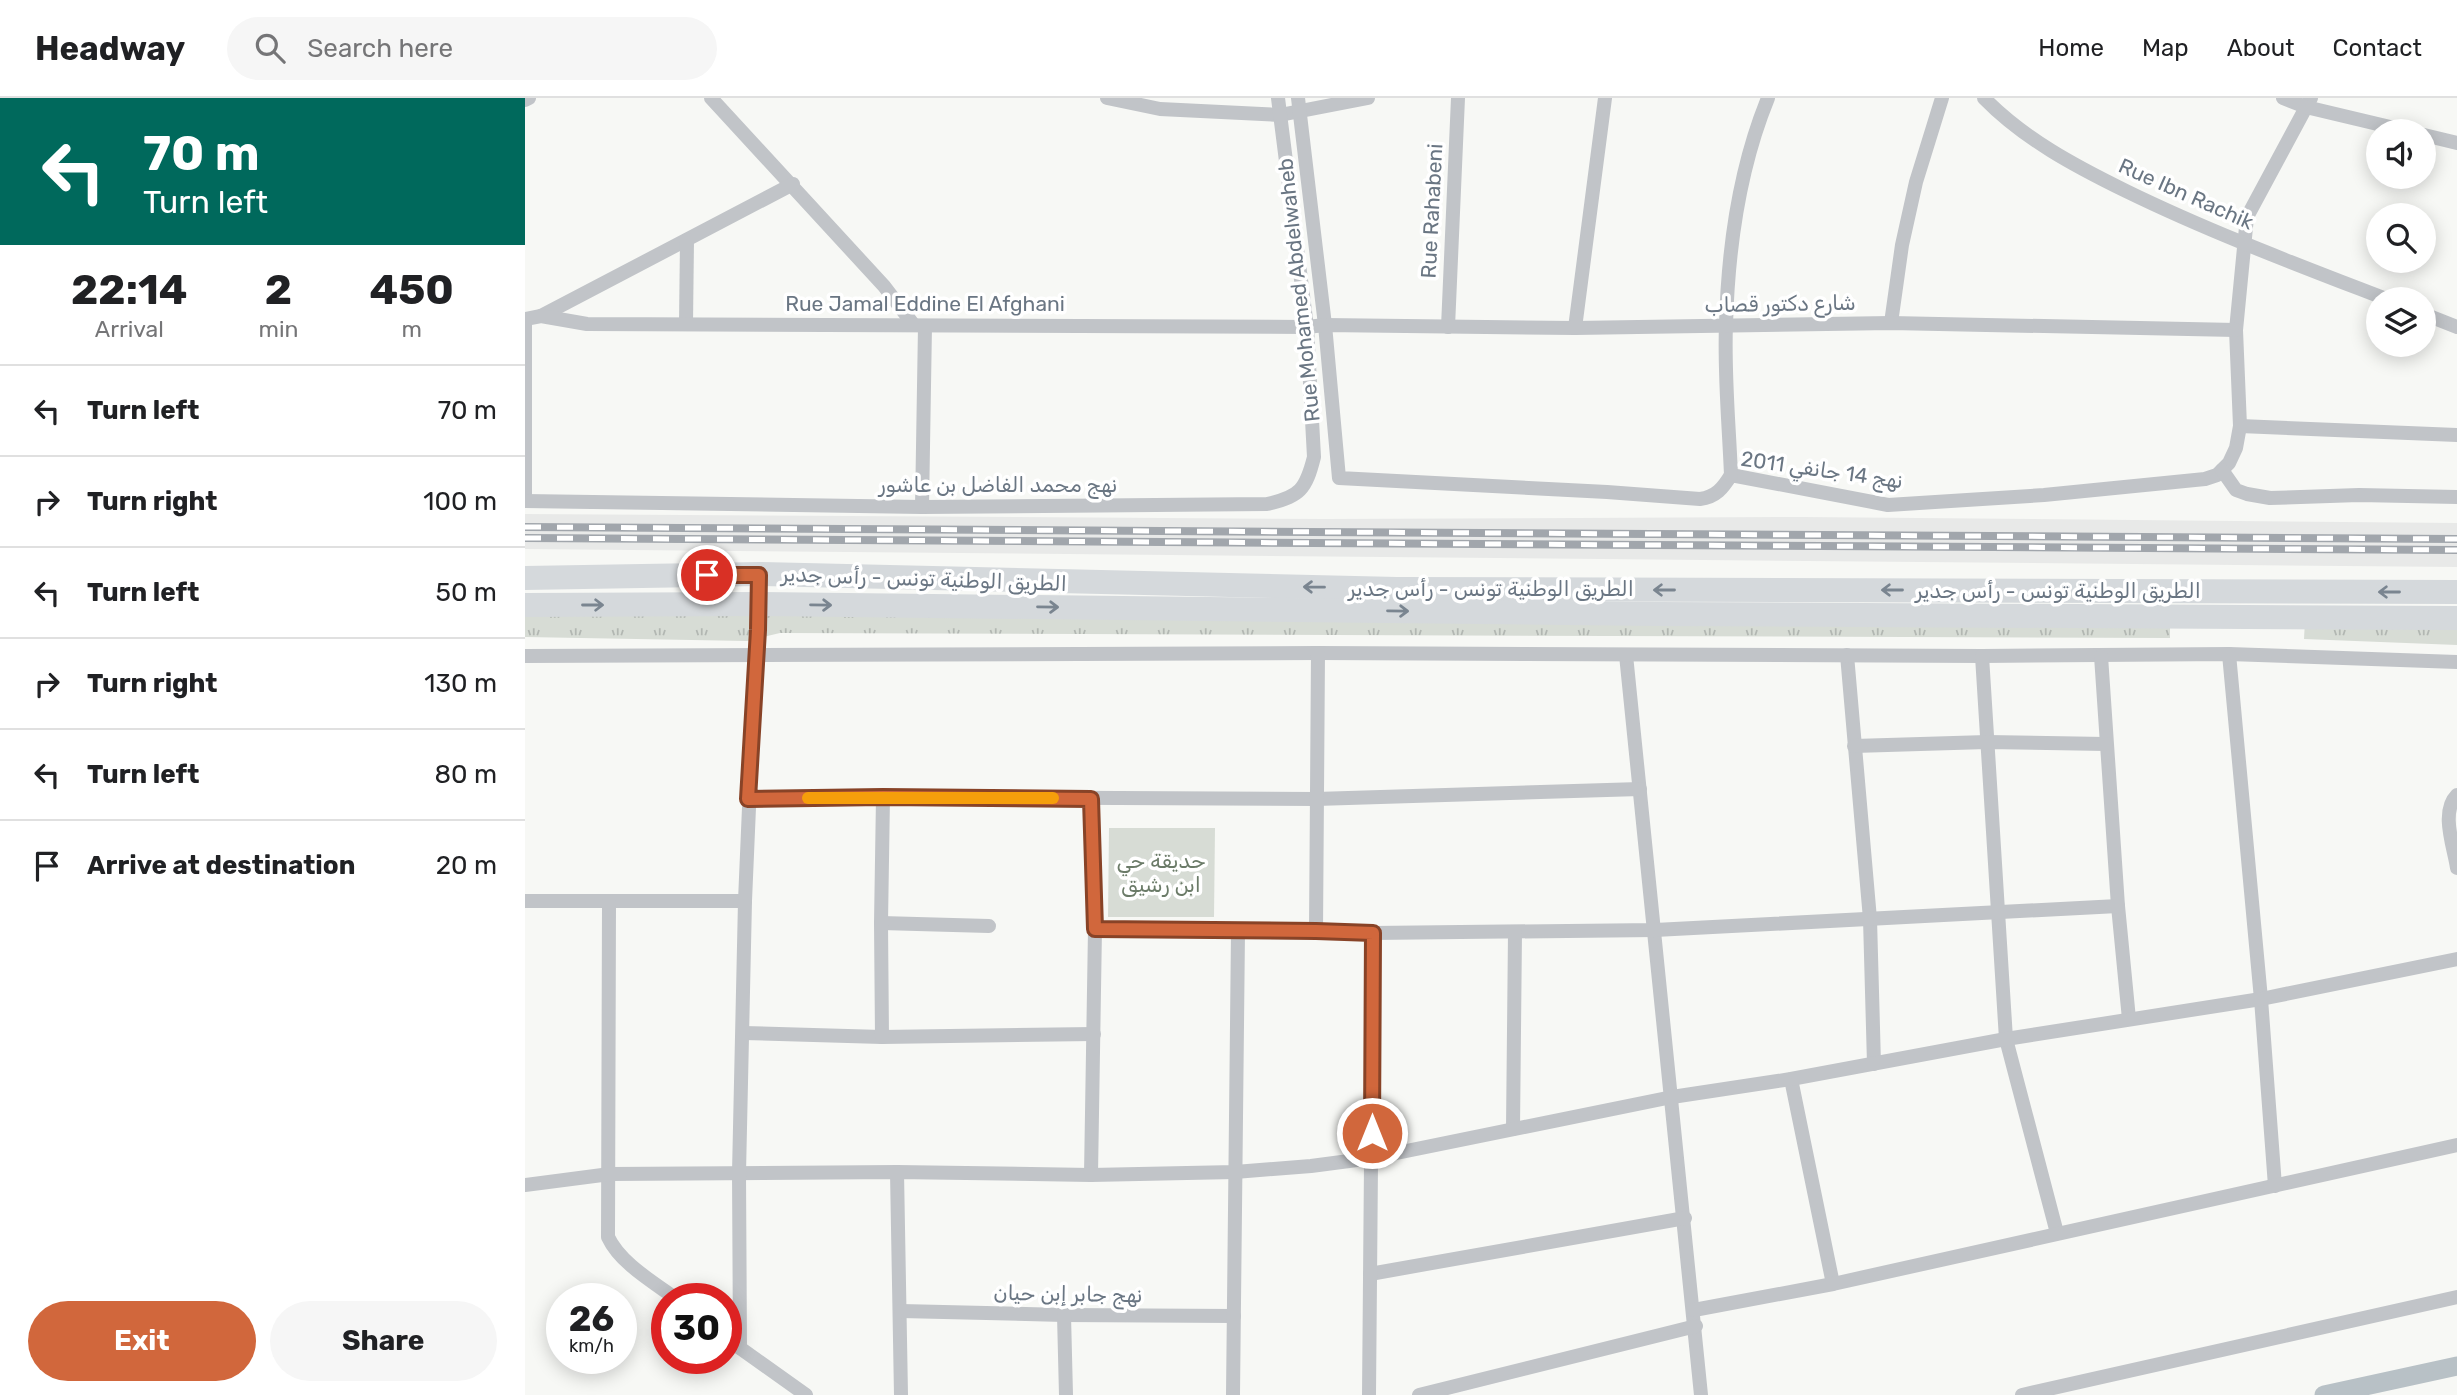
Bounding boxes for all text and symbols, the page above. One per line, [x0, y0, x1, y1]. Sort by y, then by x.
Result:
search box [227, 17, 717, 80]
text: Headway [35, 29, 185, 68]
icon: search [251, 29, 289, 67]
text: Search here [307, 33, 453, 64]
text: Home [2038, 34, 2104, 62]
text: Map [2142, 34, 2189, 62]
text: About [2227, 34, 2295, 62]
text: Contact [2333, 34, 2422, 62]
map controls [2366, 119, 2436, 357]
button: sound [2366, 119, 2436, 189]
text: 70 m [143, 124, 260, 182]
icon: left [28, 126, 119, 217]
street label: Rue Rahabeni [1415, 143, 1448, 279]
street label: Rue Ibn Rachik [2115, 153, 2258, 235]
street label: Rue Mohamed Abdelwaheb [1272, 157, 1325, 423]
text: Turn left [143, 183, 268, 221]
button: search [2366, 203, 2436, 273]
text: 22:14 [71, 265, 187, 315]
text: 2 [265, 265, 292, 315]
text: 450 [370, 265, 454, 315]
button: layers [2366, 287, 2436, 357]
street label: شارع دكتور قصاب [1704, 290, 1856, 319]
street label: Rue Jamal Eddine El Afghani [785, 291, 1065, 316]
text: Arrival [95, 315, 164, 343]
text: min [259, 315, 298, 343]
text: m [402, 315, 422, 343]
icon: left [28, 392, 66, 430]
text: Turn left [87, 395, 199, 426]
text: 70 m [438, 395, 497, 426]
street label: نهج 14 جانفي 2011 [1739, 446, 1905, 497]
street label: نهج محمد الفاضل بن عاشور [877, 472, 1117, 499]
icon: right [28, 483, 66, 521]
text: Turn right [87, 486, 217, 517]
text: 100 m [423, 486, 497, 517]
pin [677, 545, 737, 605]
icon: arrive [688, 556, 726, 594]
street label: الطريق الوطنية تونس - رأس جدير [779, 561, 1067, 596]
icon: left [28, 574, 66, 612]
street label: الطريق الوطنية تونس - رأس جدير [1346, 576, 1634, 601]
text: Turn left [87, 577, 199, 608]
text: 50 m [436, 577, 497, 608]
street label: الطريق الوطنية تونس - رأس جدير [1913, 578, 2201, 603]
one-way arrow [1303, 581, 1326, 594]
one-way arrow [1653, 583, 1676, 597]
one-way arrow [1881, 583, 1904, 597]
one-way arrow [2378, 585, 2401, 599]
one-way arrow [581, 598, 604, 612]
one-way arrow [809, 598, 832, 612]
one-way arrow [1036, 601, 1059, 614]
one-way arrow [1386, 604, 1409, 618]
icon: right [28, 665, 66, 703]
text: Turn right [87, 668, 217, 699]
text: 130 m [424, 668, 497, 699]
icon: left [28, 756, 66, 794]
text: Turn left [87, 759, 199, 790]
text: 80 m [434, 759, 497, 790]
icon: arrive [28, 847, 66, 885]
park label: حديقة حي ابن رشيق [1116, 848, 1206, 897]
text: Arrive at destination [87, 850, 355, 881]
text: 20 m [436, 850, 497, 881]
position arrow [1335, 1096, 1409, 1170]
street label: نهج جابر إبن حيان [993, 1280, 1143, 1309]
speed limit sign: 30 [651, 1283, 742, 1374]
text: 26 [569, 1298, 614, 1340]
button: Exit [28, 1301, 256, 1381]
button: Share [270, 1301, 497, 1381]
text: km/h [569, 1335, 614, 1357]

